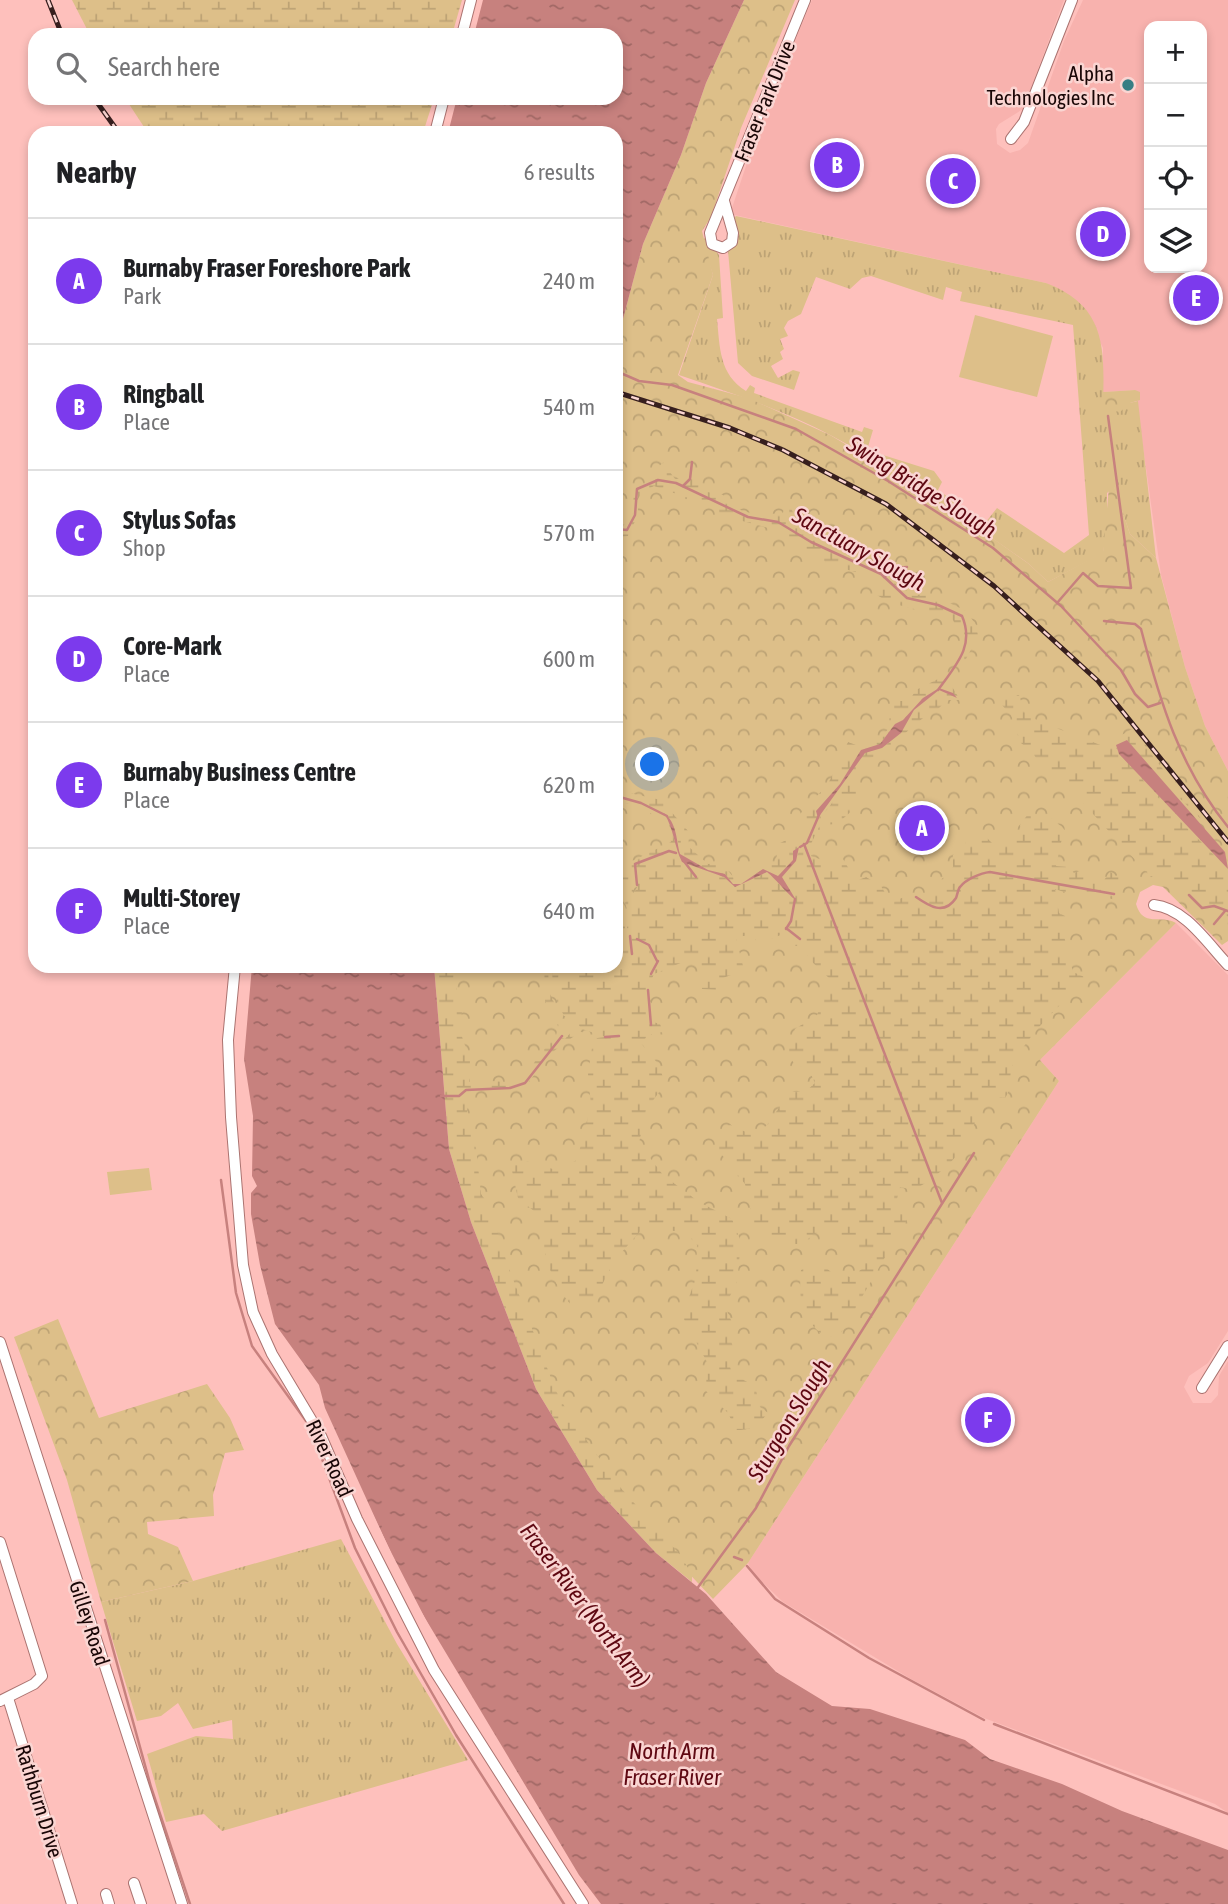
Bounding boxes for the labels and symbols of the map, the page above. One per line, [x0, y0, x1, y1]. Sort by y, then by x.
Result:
street label: Fraser Park Drive [729, 37, 799, 165]
place label: Alpha Technologies Inc [986, 61, 1114, 109]
marker: Alpha Technologies Inc [1120, 77, 1136, 93]
pin: B [814, 139, 860, 191]
pin: C [930, 155, 976, 207]
pin: D [1080, 208, 1126, 260]
pin: E [1173, 272, 1219, 324]
water label: Swing Bridge Slough [842, 430, 1001, 543]
water label: Sanctuary Slough [787, 501, 930, 596]
your location [635, 747, 669, 781]
pin: A [899, 802, 945, 854]
water label: Sturgeon Slough [742, 1354, 836, 1487]
pin: F [965, 1394, 1011, 1446]
street label: River Road [302, 1416, 358, 1500]
water label: Fraser River (North Arm) [515, 1518, 655, 1692]
street label: Gilley Road [65, 1578, 115, 1668]
water label: North Arm Fraser River [623, 1738, 722, 1790]
street label: Rathburn Drive [11, 1742, 69, 1860]

